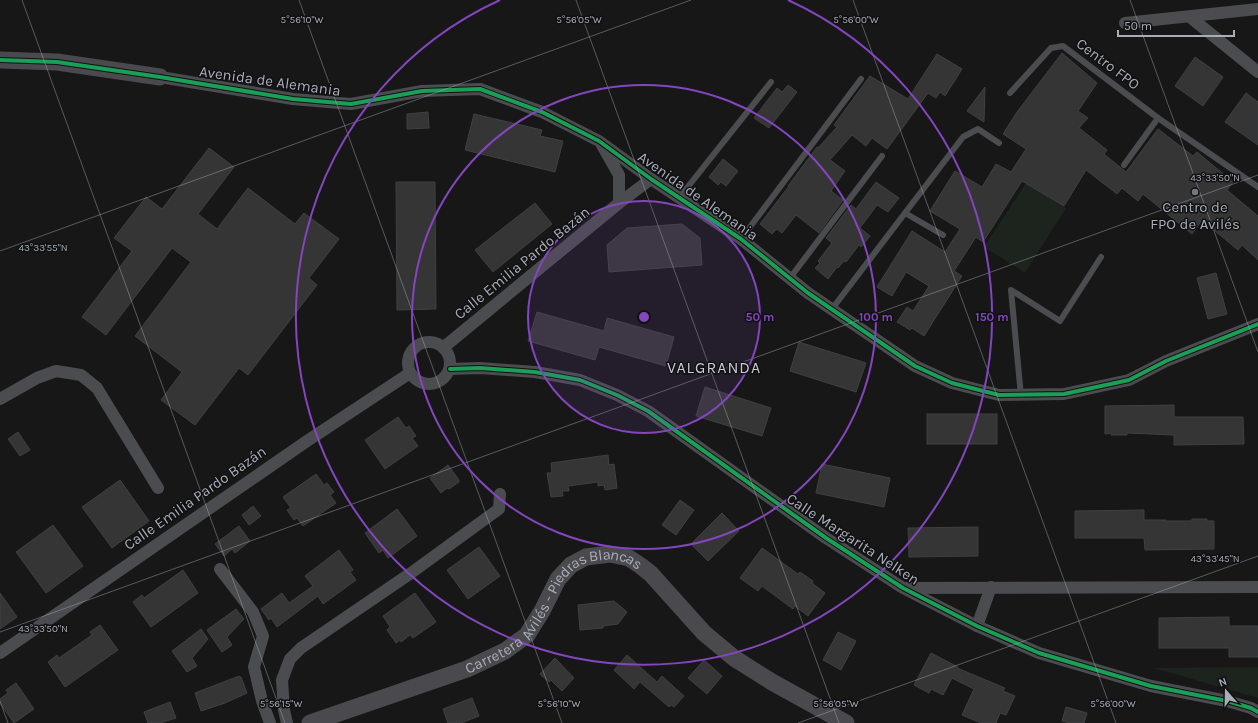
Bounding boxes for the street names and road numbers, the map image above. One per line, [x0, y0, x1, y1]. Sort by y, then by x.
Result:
street label: Centro FPO [1073, 34, 1143, 94]
street label: Avenida de Alemania [198, 62, 342, 100]
street label: Avenida de Alemania [634, 148, 762, 244]
street label: Calle Emilia Pardo Bazán [451, 203, 593, 323]
street label: Calle Emilia Pardo Bazán [121, 442, 269, 554]
street label: Calle Margarita Nelken [783, 489, 923, 589]
street label: Carretera Avilés - Piedras Blancas [462, 545, 646, 678]

